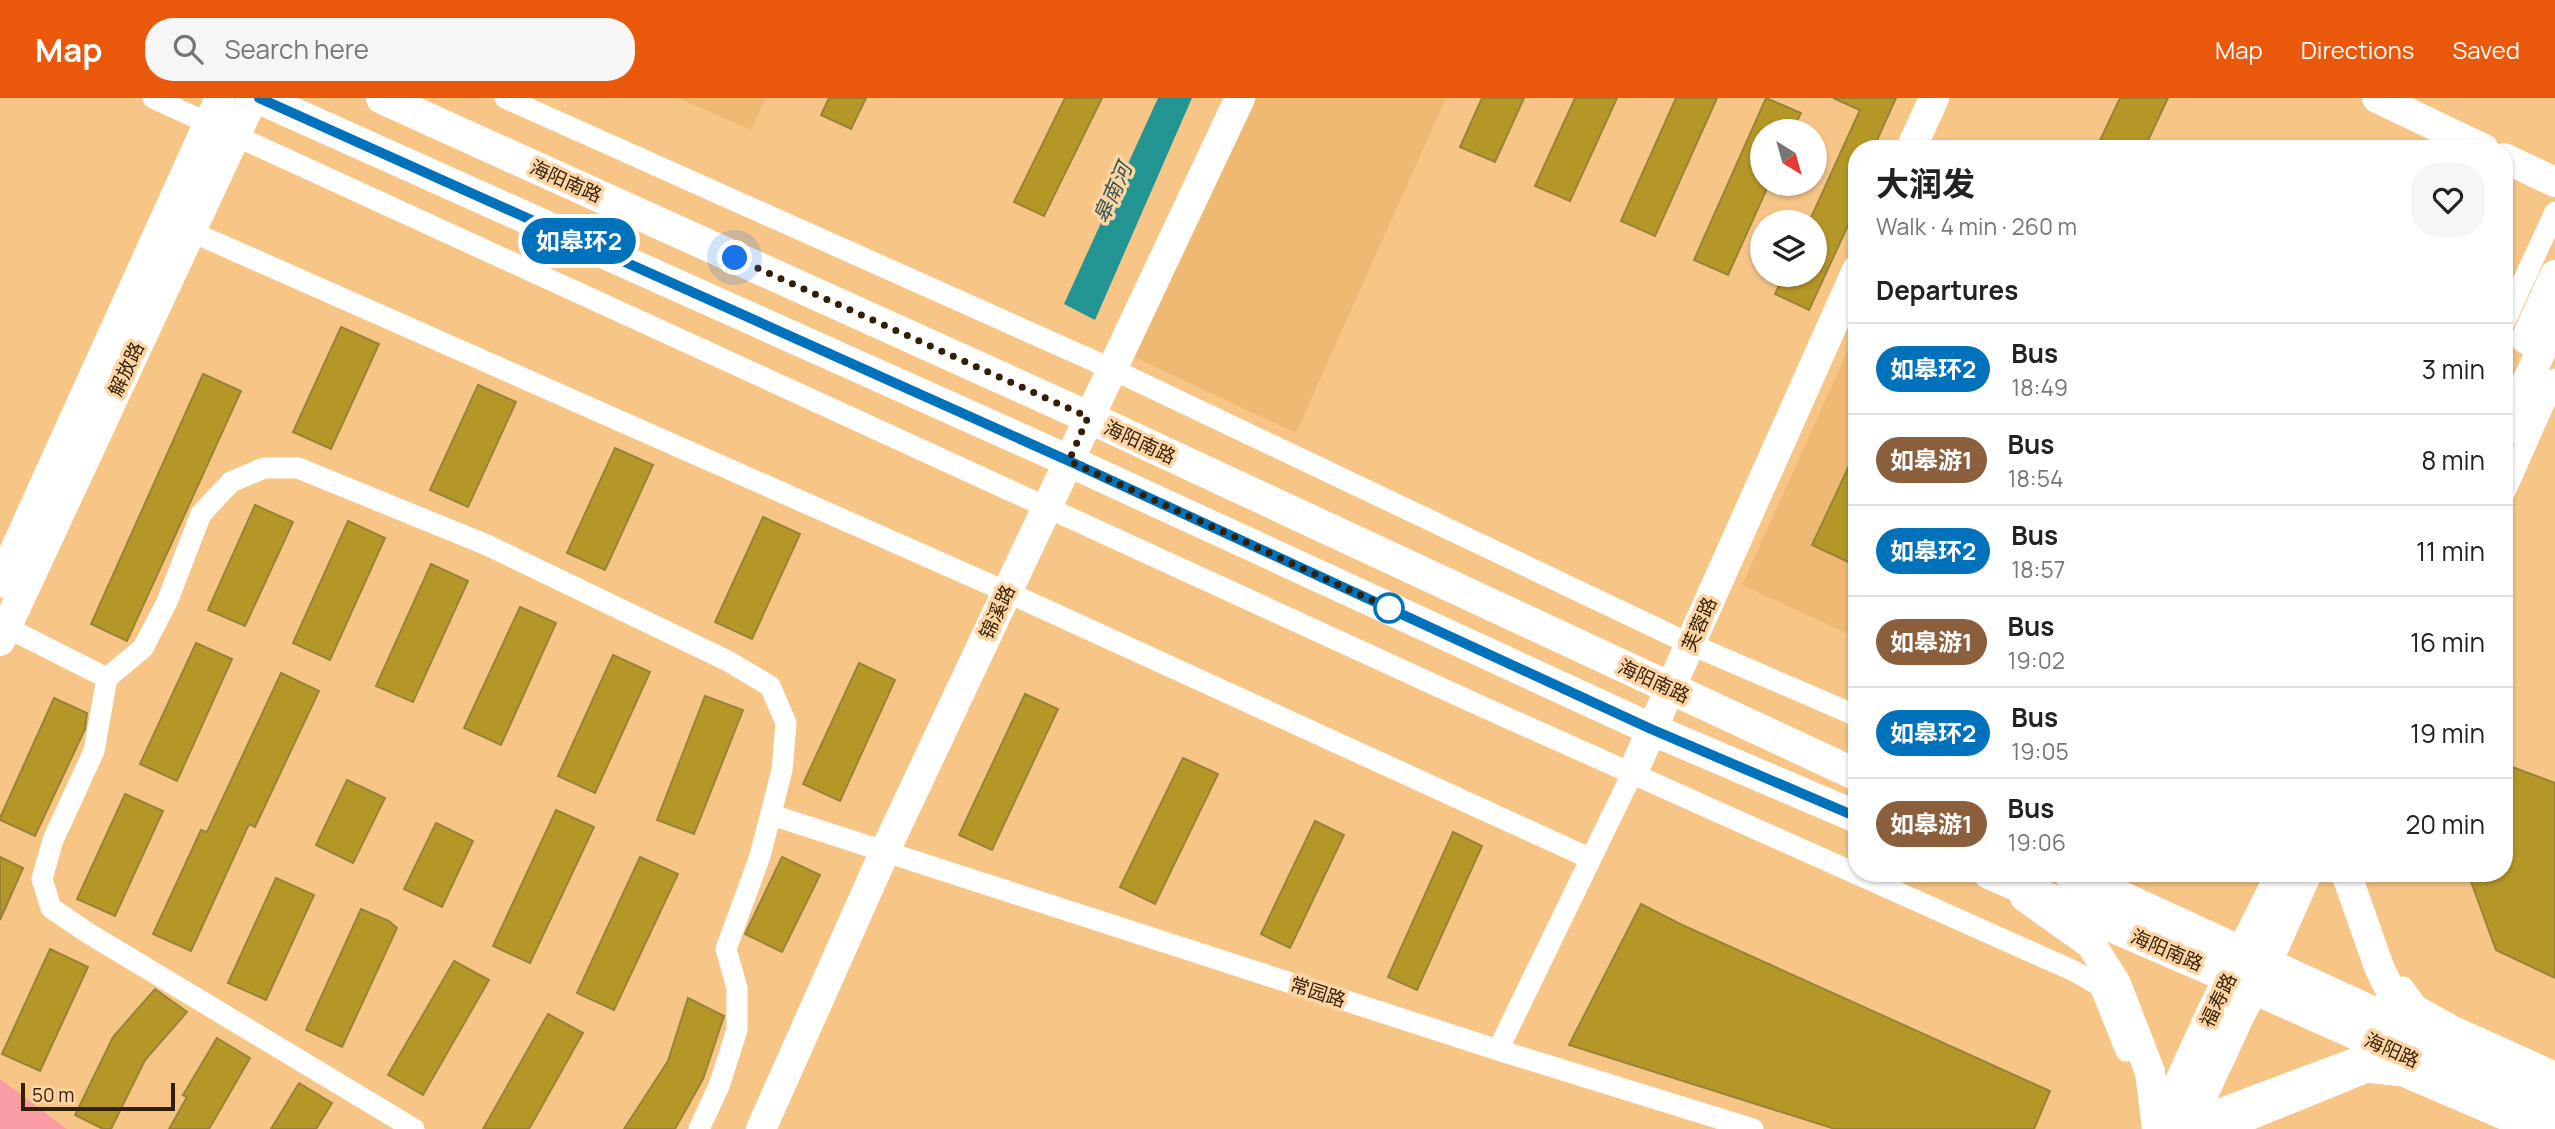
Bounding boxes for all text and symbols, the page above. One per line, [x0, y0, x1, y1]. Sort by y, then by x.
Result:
search box [145, 18, 635, 81]
text: Map [35, 27, 103, 72]
icon: search [169, 30, 207, 68]
text: Search here [225, 31, 369, 67]
text: Map [2215, 33, 2263, 66]
text: Directions [2301, 33, 2414, 66]
text: Saved [2452, 33, 2520, 66]
north arrow [1750, 119, 1827, 196]
map controls [1750, 119, 1827, 287]
street label: 海阳南路 [526, 154, 606, 208]
water label: 皋南河 [1086, 154, 1139, 227]
text: 大润发 [1876, 161, 1975, 206]
button: heart [2411, 163, 2485, 237]
button: layers [1750, 210, 1827, 287]
text: Walk · 4 min · 260 m [1876, 210, 2077, 242]
line badge: 如皋环2 [530, 218, 628, 264]
text: 如皋环2 [536, 224, 622, 257]
your location [717, 240, 752, 275]
text: Departures [1876, 272, 2018, 308]
text: Bus [2011, 335, 2058, 371]
street label: 解放路 [102, 338, 150, 400]
text: 3 min [2422, 351, 2485, 387]
text: 如皋环2 [1890, 352, 1976, 385]
text: 18:49 [2011, 371, 2068, 403]
street label: 海阳南路 [1100, 414, 1180, 470]
text: Bus [2008, 426, 2054, 462]
text: 8 min [2421, 442, 2485, 478]
text: 如皋游1 [1890, 443, 1973, 476]
text: 18:54 [2008, 462, 2064, 494]
text: Bus [2011, 517, 2058, 553]
text: 11 min [2416, 533, 2485, 569]
text: 如皋环2 [1890, 534, 1976, 567]
text: 18:57 [2011, 553, 2065, 585]
street label: 锦溪路 [973, 581, 1021, 643]
unlabelled marker [1374, 593, 1404, 623]
street label: 芙蓉路 [1676, 593, 1722, 655]
text: Bus [2008, 608, 2054, 644]
text: 16 min [2410, 624, 2485, 660]
text: 如皋游1 [1890, 625, 1973, 658]
text: 19:02 [2008, 644, 2065, 676]
street label: 海阳南路 [1614, 653, 1694, 709]
text: Bus [2011, 699, 2058, 735]
text: 19 min [2410, 715, 2485, 751]
text: 如皋环2 [1890, 716, 1976, 749]
text: 19:05 [2011, 735, 2069, 767]
text: Bus [2008, 790, 2054, 826]
text: 20 min [2406, 806, 2485, 842]
text: 如皋游1 [1890, 807, 1973, 840]
text: 19:06 [2008, 826, 2066, 858]
street label: 海阳南路 [2127, 923, 2207, 977]
street label: 福寿路 [2194, 969, 2242, 1031]
street label: 常园路 [1287, 971, 1349, 1013]
street label: 海阳路 [2361, 1027, 2423, 1073]
scale bar [21, 1080, 175, 1112]
text: 50 m [32, 1082, 74, 1108]

